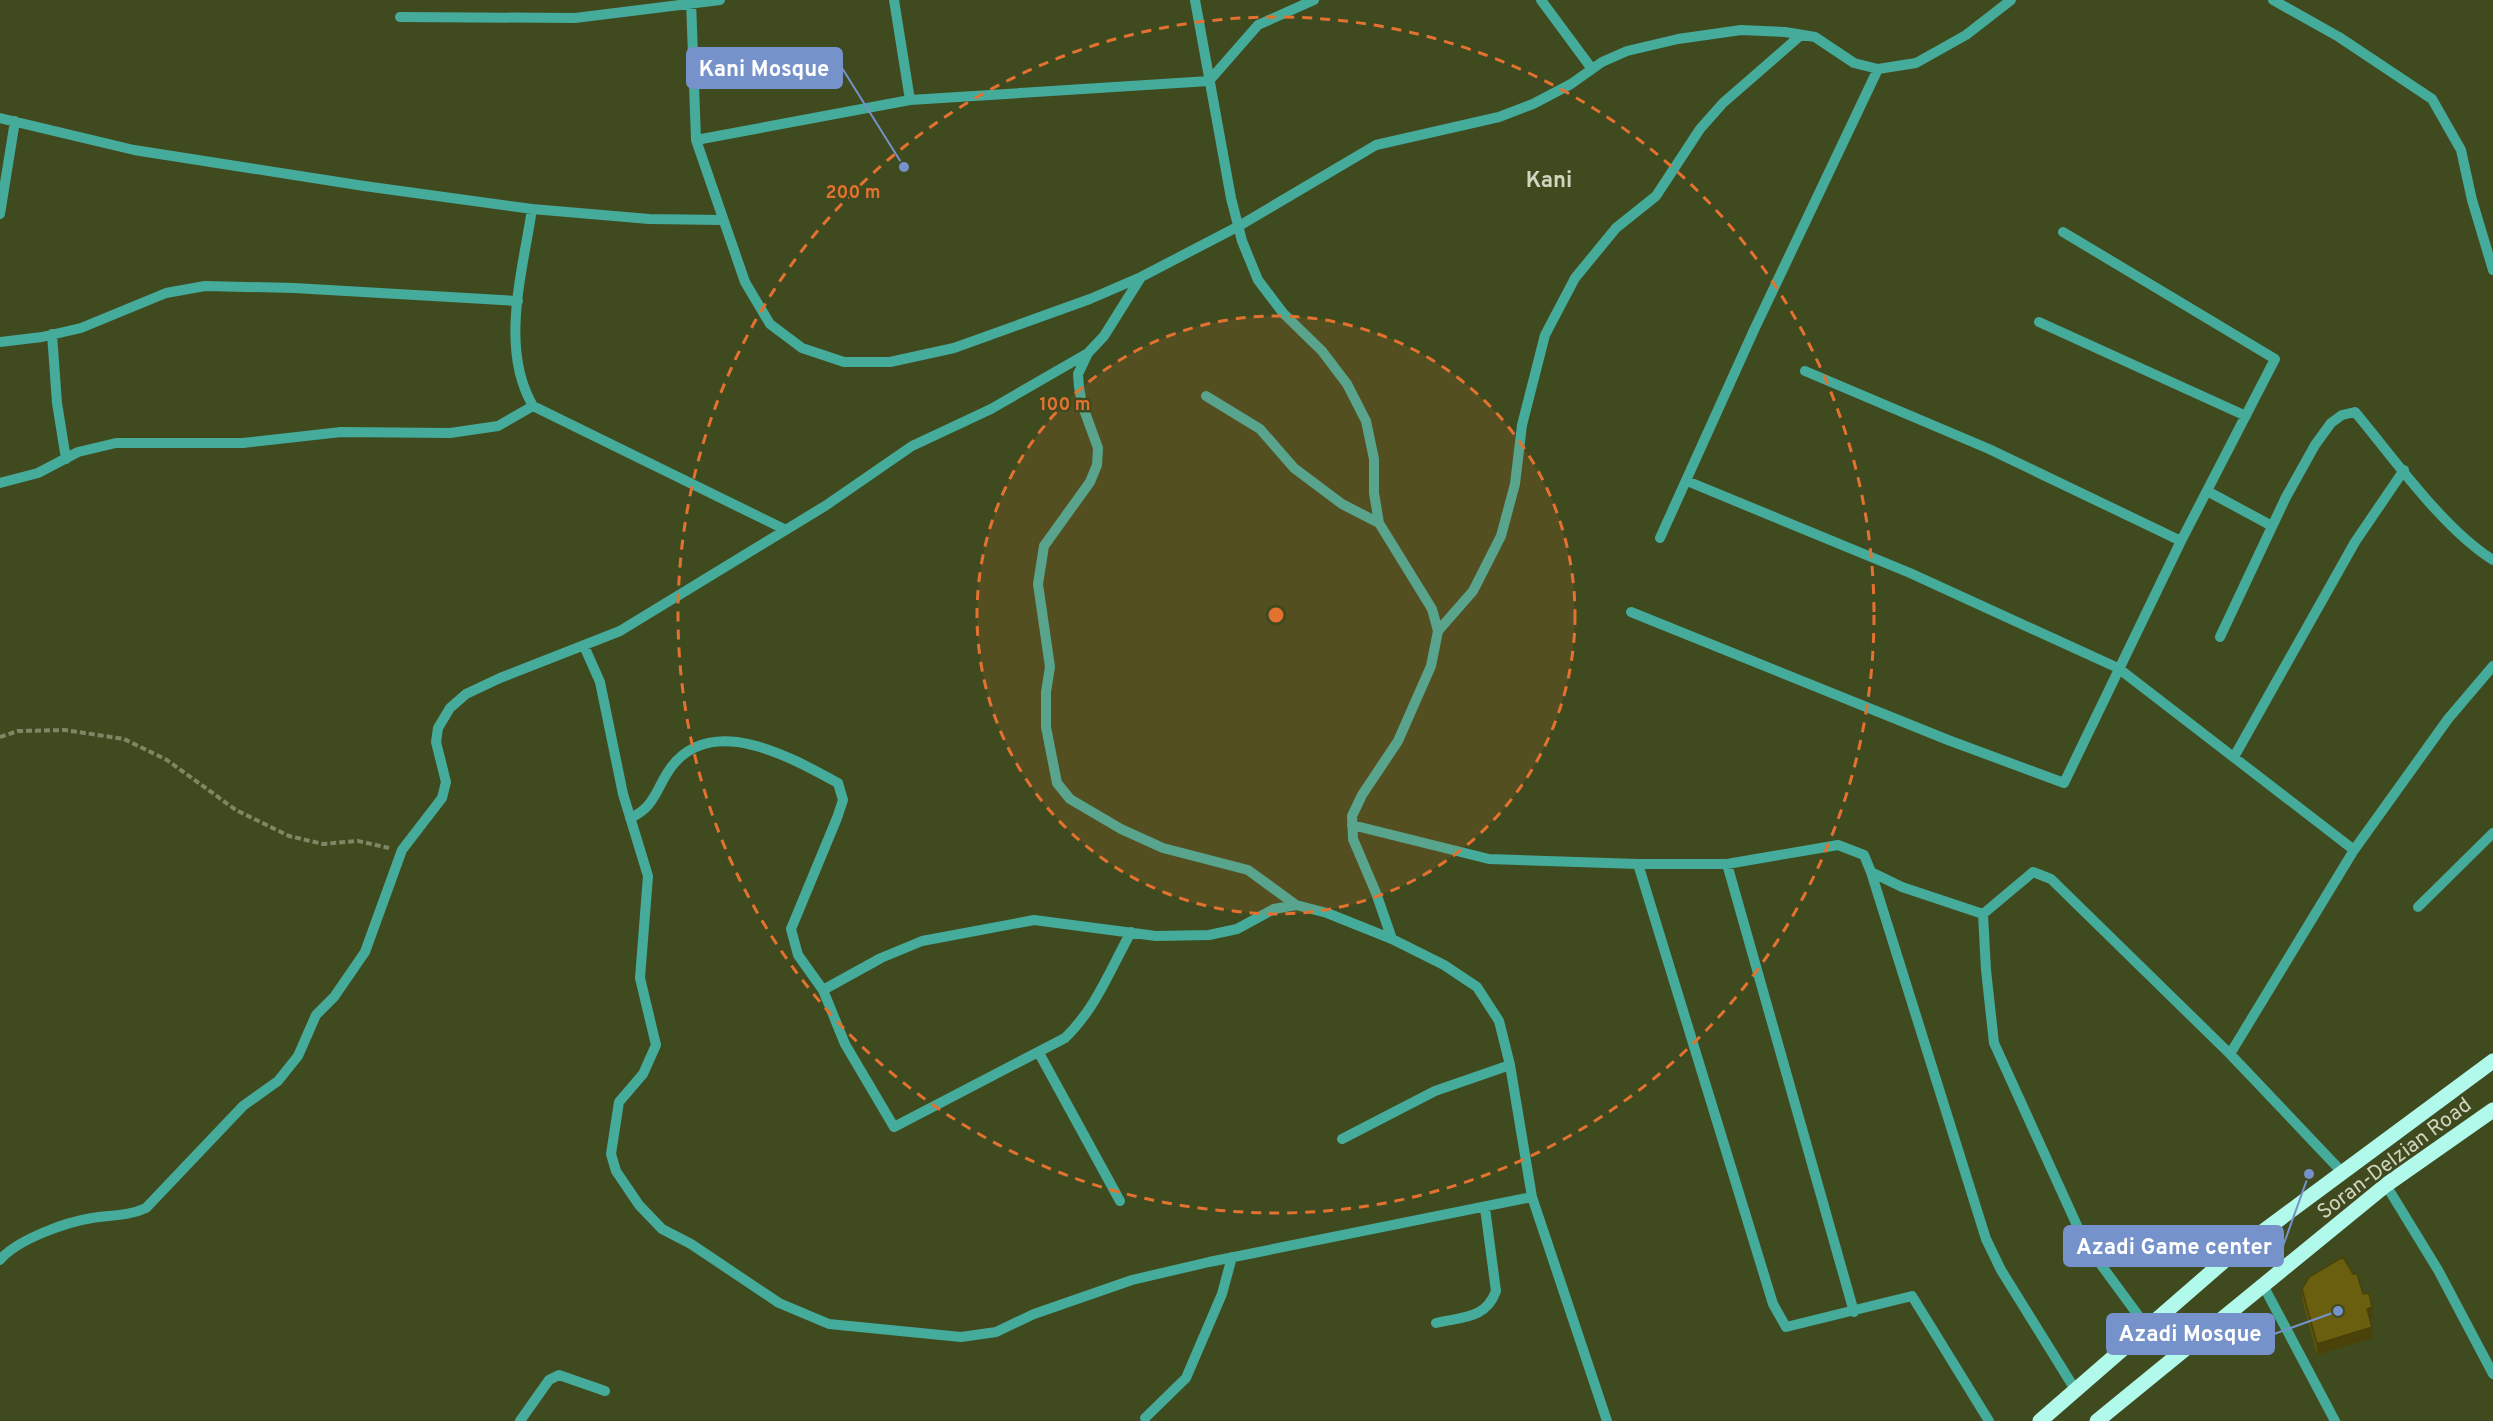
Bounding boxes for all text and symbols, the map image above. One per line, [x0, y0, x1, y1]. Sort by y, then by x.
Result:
callout: Kani Mosque [687, 48, 842, 88]
text: Kani Mosque [699, 57, 829, 84]
district label: Kani [1526, 168, 1572, 195]
text: 200 m [825, 182, 881, 205]
text: 100 m [1039, 394, 1091, 417]
centre of rings [1266, 605, 1286, 625]
street label: Soran-Delzian Road [2312, 1092, 2477, 1226]
callout: Azadi Game center [2064, 1226, 2283, 1266]
text: Azadi Game center [2076, 1235, 2272, 1262]
callout: Azadi Mosque [2107, 1314, 2274, 1354]
text: Azadi Mosque [2119, 1322, 2261, 1349]

